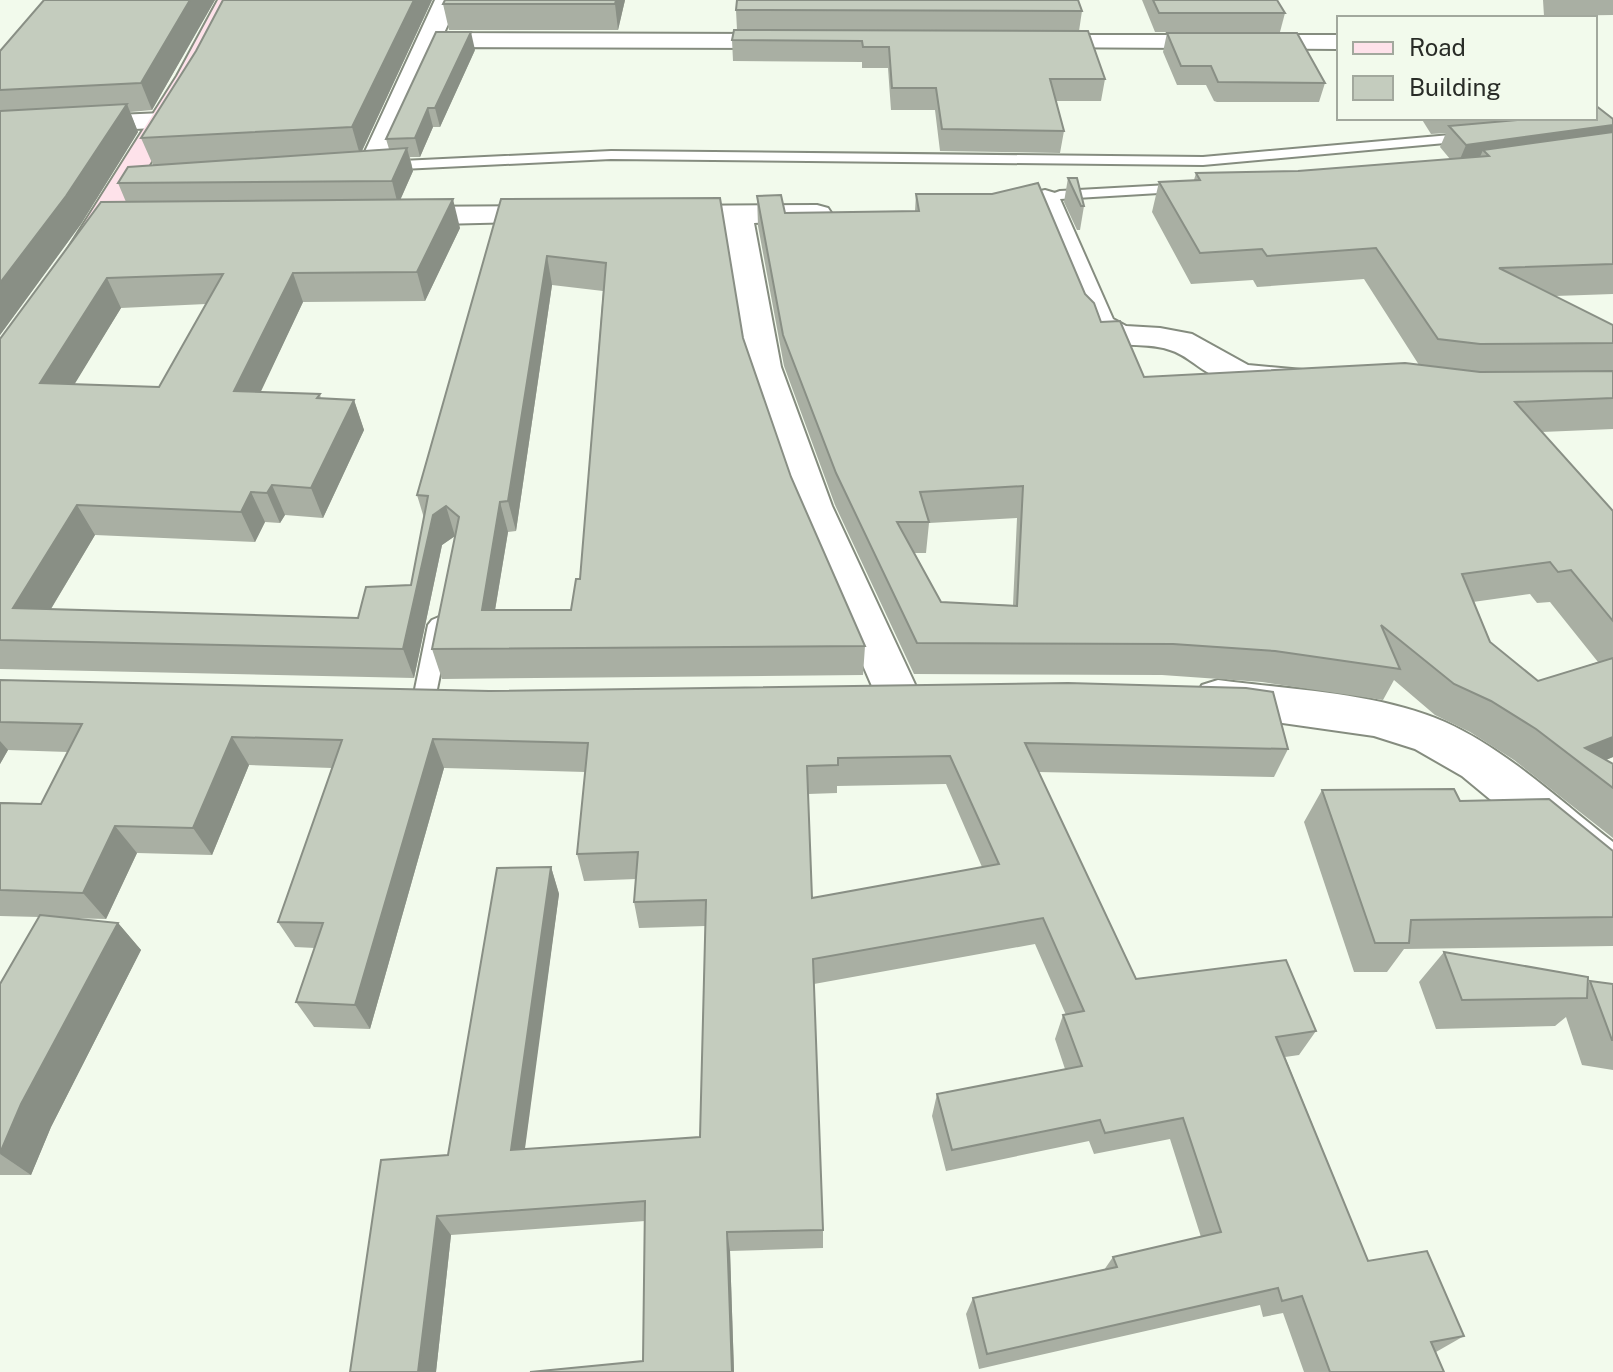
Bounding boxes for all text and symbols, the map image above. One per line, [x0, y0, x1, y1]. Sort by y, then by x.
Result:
legend [1337, 16, 1597, 120]
text: Road [1409, 33, 1466, 61]
text: Building [1409, 73, 1501, 101]

